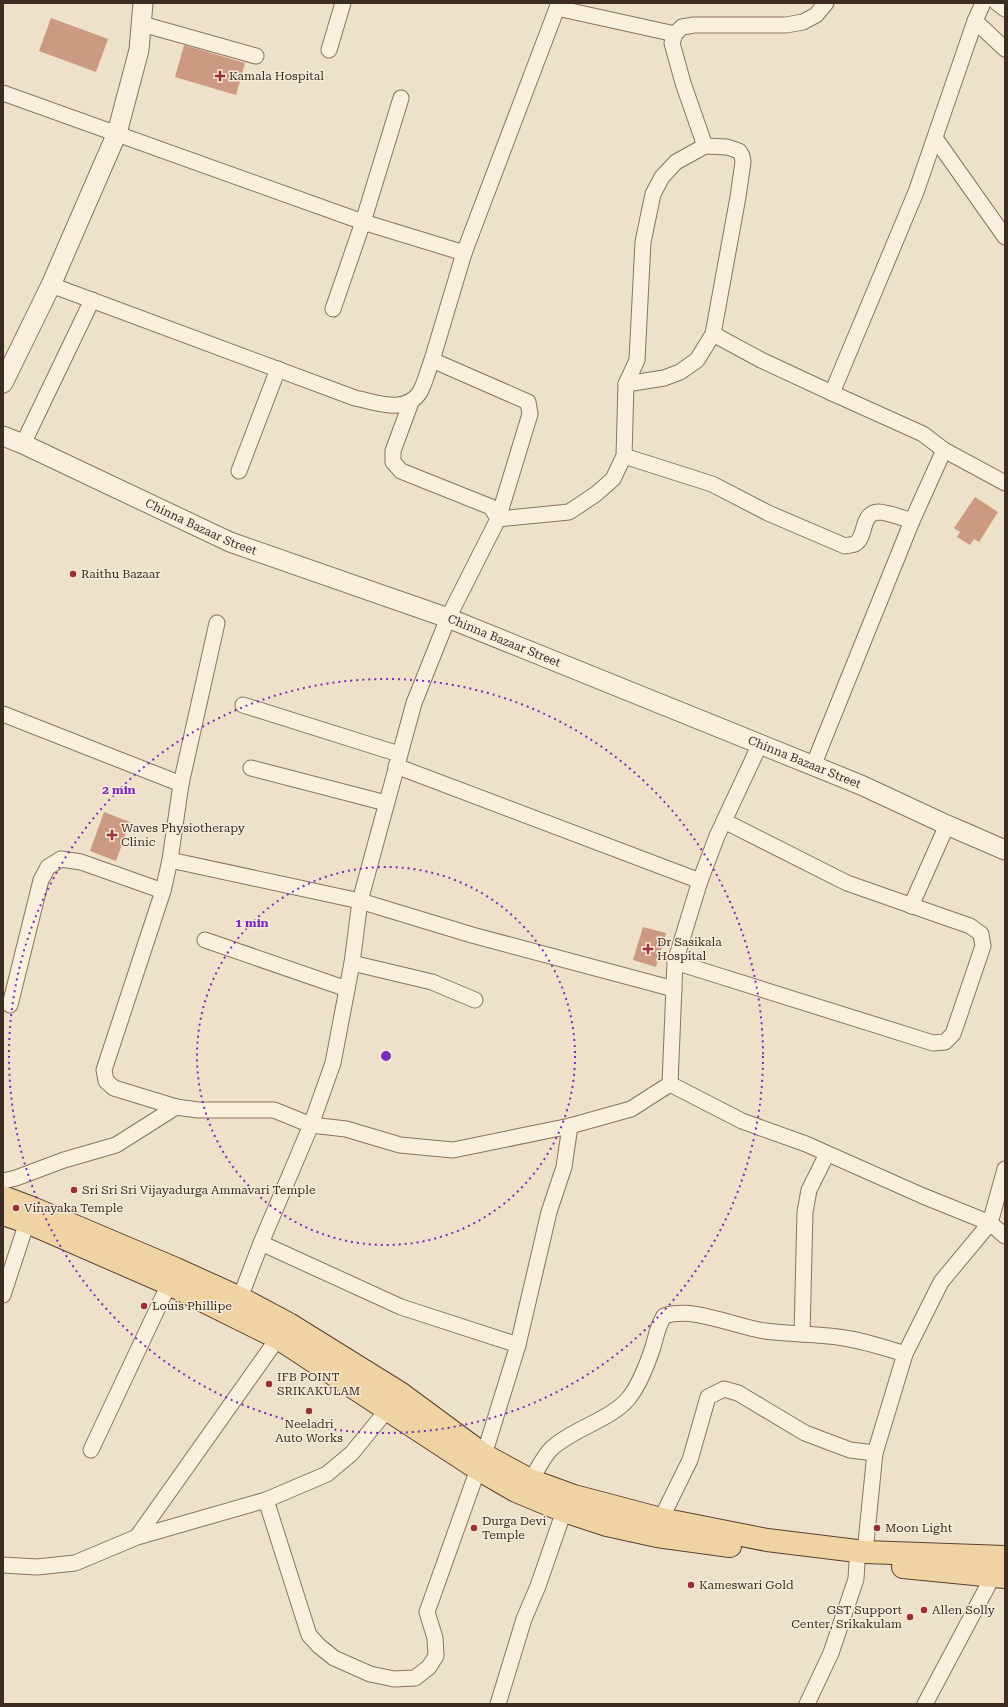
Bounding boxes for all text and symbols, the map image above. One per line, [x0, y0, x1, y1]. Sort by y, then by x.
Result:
place label: Kamala Hospital [229, 69, 324, 83]
marker: Kamala Hospital [214, 70, 226, 82]
street label: Chinna Bazaar Street [143, 496, 259, 558]
place label: Raithu Bazaar [81, 567, 160, 581]
marker: Raithu Bazaar [68, 569, 78, 579]
street label: Chinna Bazaar Street [446, 612, 563, 670]
street label: Chinna Bazaar Street [746, 733, 864, 791]
text: 2 min [102, 783, 136, 797]
place label: Waves Physiotherapy Clinic [121, 821, 246, 849]
marker: Waves Physiotherapy Clinic [106, 829, 118, 841]
text: 1 min [235, 916, 269, 930]
place label: Dr Sasikala Hospital [657, 935, 722, 963]
marker: Dr Sasikala Hospital [642, 943, 654, 955]
centre of rings [379, 1049, 393, 1063]
place label: Sri Sri Sri Vijayadurga Ammavari Temple [82, 1183, 316, 1197]
marker: Sri Sri Sri Vijayadurga Ammavari Temple [69, 1185, 79, 1195]
place label: Vinayaka Temple [24, 1201, 124, 1215]
marker: Vinayaka Temple [11, 1203, 21, 1213]
place label: Louis Phillipe [152, 1299, 232, 1313]
marker: Louis Phillipe [139, 1301, 149, 1311]
place label: IFB POINT SRIKAKULAM [277, 1370, 360, 1398]
marker: IFB POINT SRIKAKULAM [264, 1379, 274, 1389]
marker: Neeladri Auto Works [304, 1406, 314, 1416]
place label: Neeladri Auto Works [275, 1417, 343, 1445]
place label: Durga Devi Temple [482, 1514, 546, 1542]
place label: Moon Light [885, 1521, 953, 1535]
marker: Durga Devi Temple [469, 1523, 479, 1533]
marker: Moon Light [872, 1523, 882, 1533]
place label: Kameswari Gold [699, 1578, 794, 1592]
marker: Kameswari Gold [686, 1580, 696, 1590]
place label: GST Support Center, Srikakulam [791, 1603, 903, 1631]
place label: Allen Solly [932, 1603, 996, 1617]
marker: Allen Solly [919, 1605, 929, 1615]
marker: GST Support Center, Srikakulam [905, 1612, 915, 1622]

